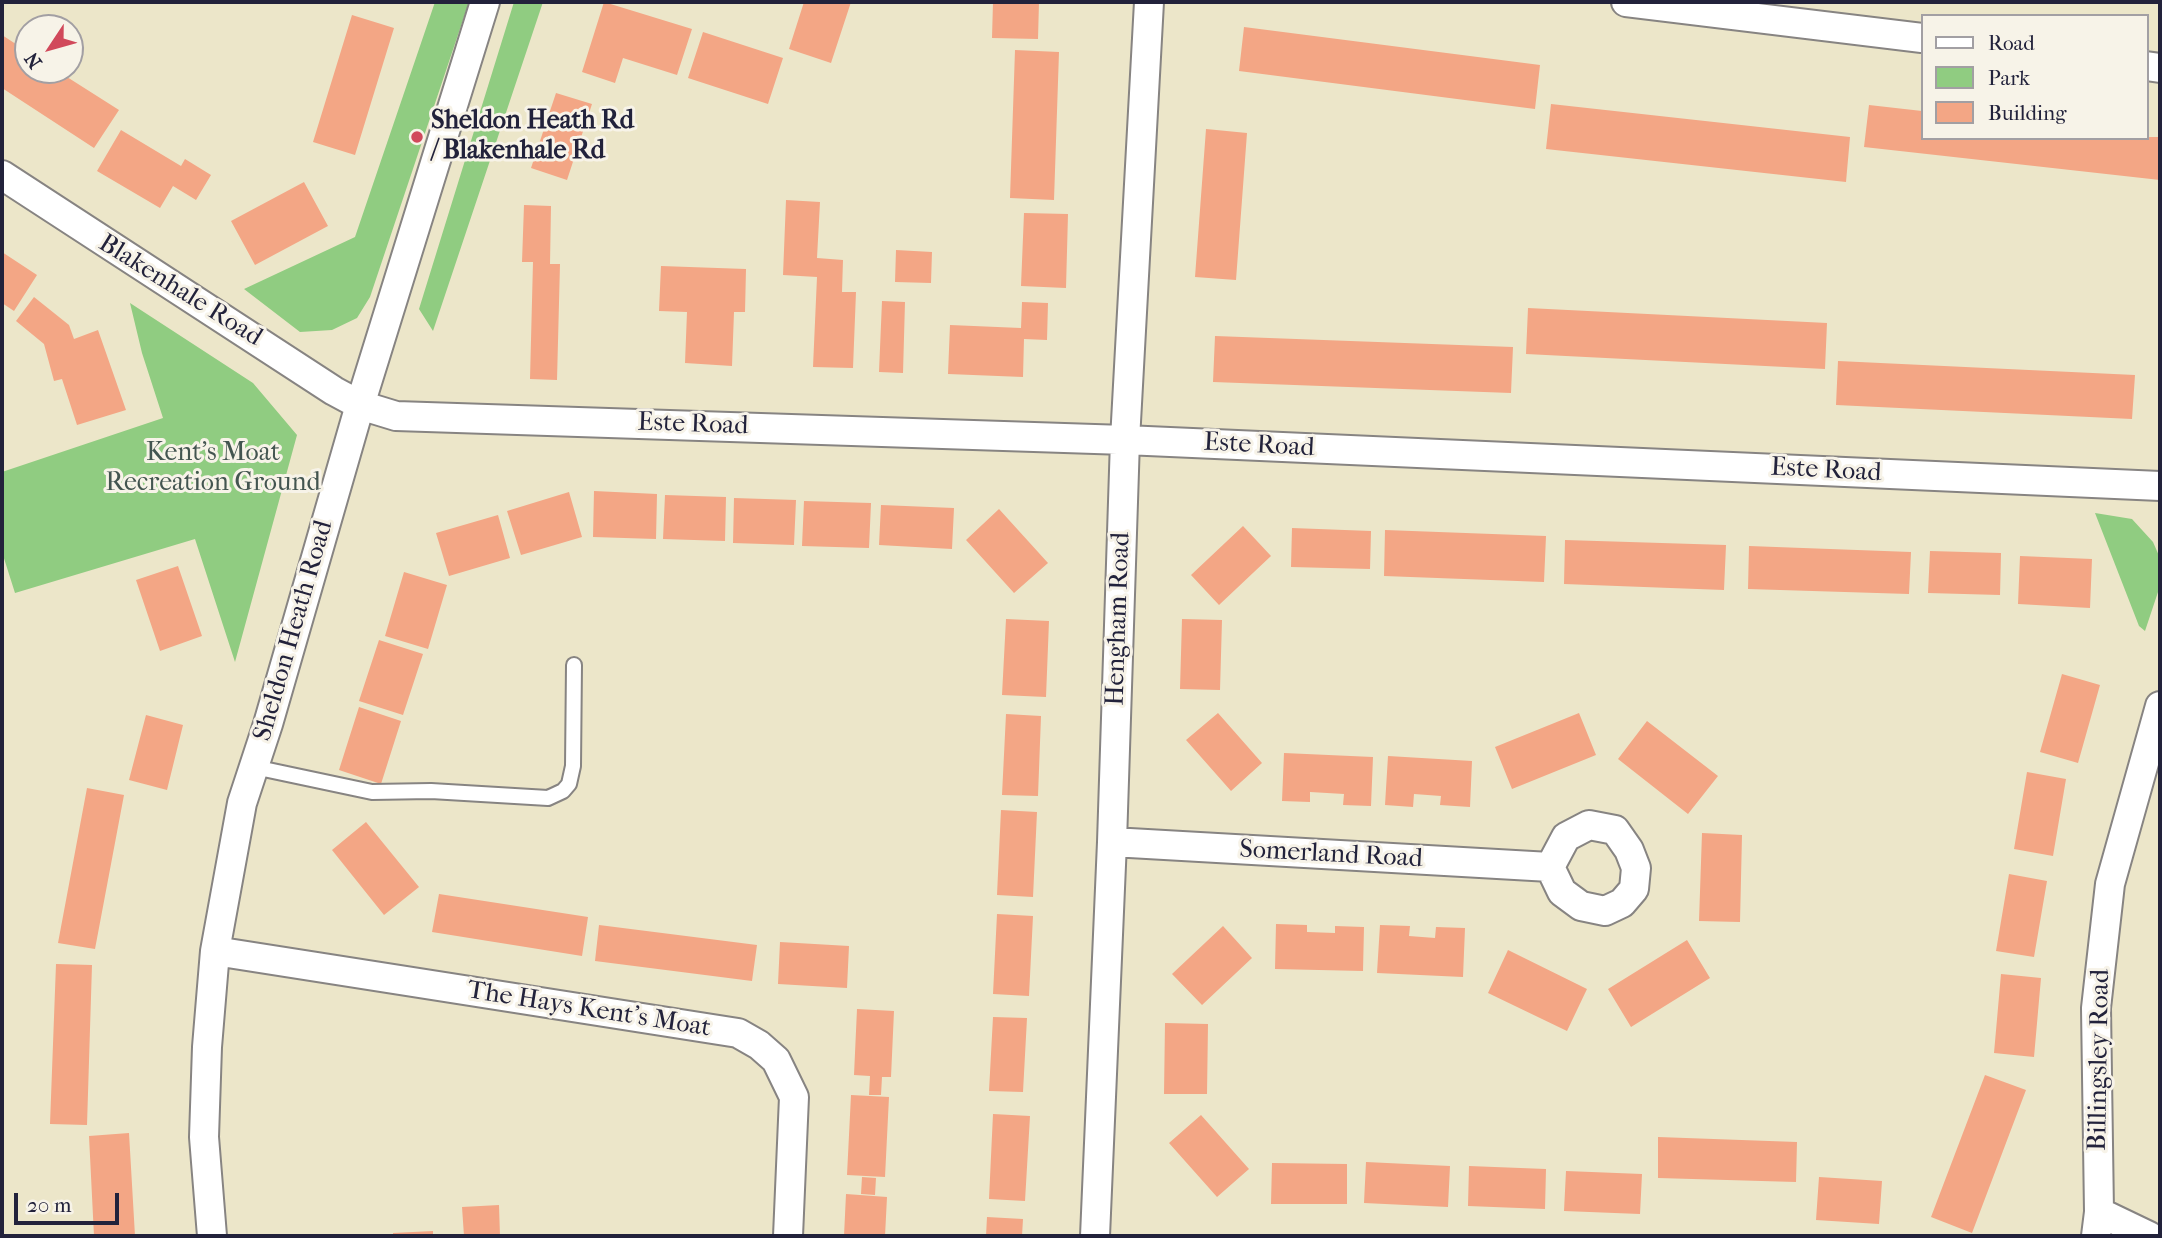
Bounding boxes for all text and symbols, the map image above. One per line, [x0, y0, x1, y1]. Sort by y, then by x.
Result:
north arrow [14, 14, 84, 84]
legend [1920, 14, 2148, 140]
text: Road [1988, 31, 2035, 55]
text: N [20, 48, 47, 72]
text: Park [1988, 66, 2030, 90]
text: Building [1988, 101, 2066, 125]
place label: Sheldon Heath Rd / Blakenhale Rd [431, 106, 634, 168]
marker: Sheldon Heath Rd / Blakenhale Rd [409, 129, 425, 145]
street label: Blakenhale Road [92, 228, 268, 354]
street label: Este Road [637, 407, 749, 443]
street label: Este Road [1203, 428, 1315, 464]
park label: Kent's Moat Recreation Ground [105, 438, 321, 500]
street label: Este Road [1770, 453, 1882, 489]
street label: Sheldon Heath Road [248, 517, 340, 745]
street label: Hengham Road [1100, 532, 1138, 706]
street label: Somerland Road [1239, 835, 1423, 875]
street label: Billingsley Road [2083, 969, 2117, 1151]
street label: The Hays Kent's Moat [465, 975, 713, 1045]
scale bar [18, 1178, 122, 1222]
text: 20 m [27, 1193, 71, 1217]

